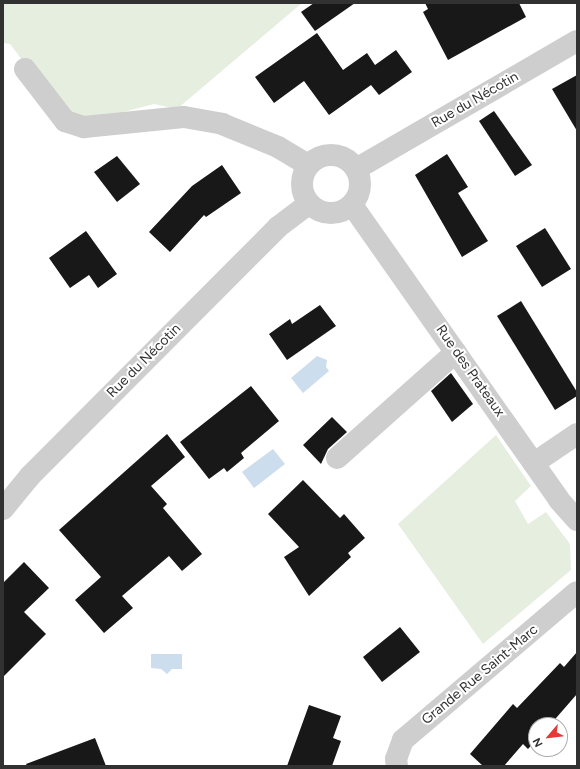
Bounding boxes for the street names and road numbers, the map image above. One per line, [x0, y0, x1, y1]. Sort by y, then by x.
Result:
street label: Rue du Nécotin [428, 68, 522, 132]
street label: Rue du Nécotin [104, 321, 184, 401]
street label: Rue des Prateaux [432, 322, 508, 420]
street label: Grande Rue Saint-Marc [418, 621, 542, 729]

